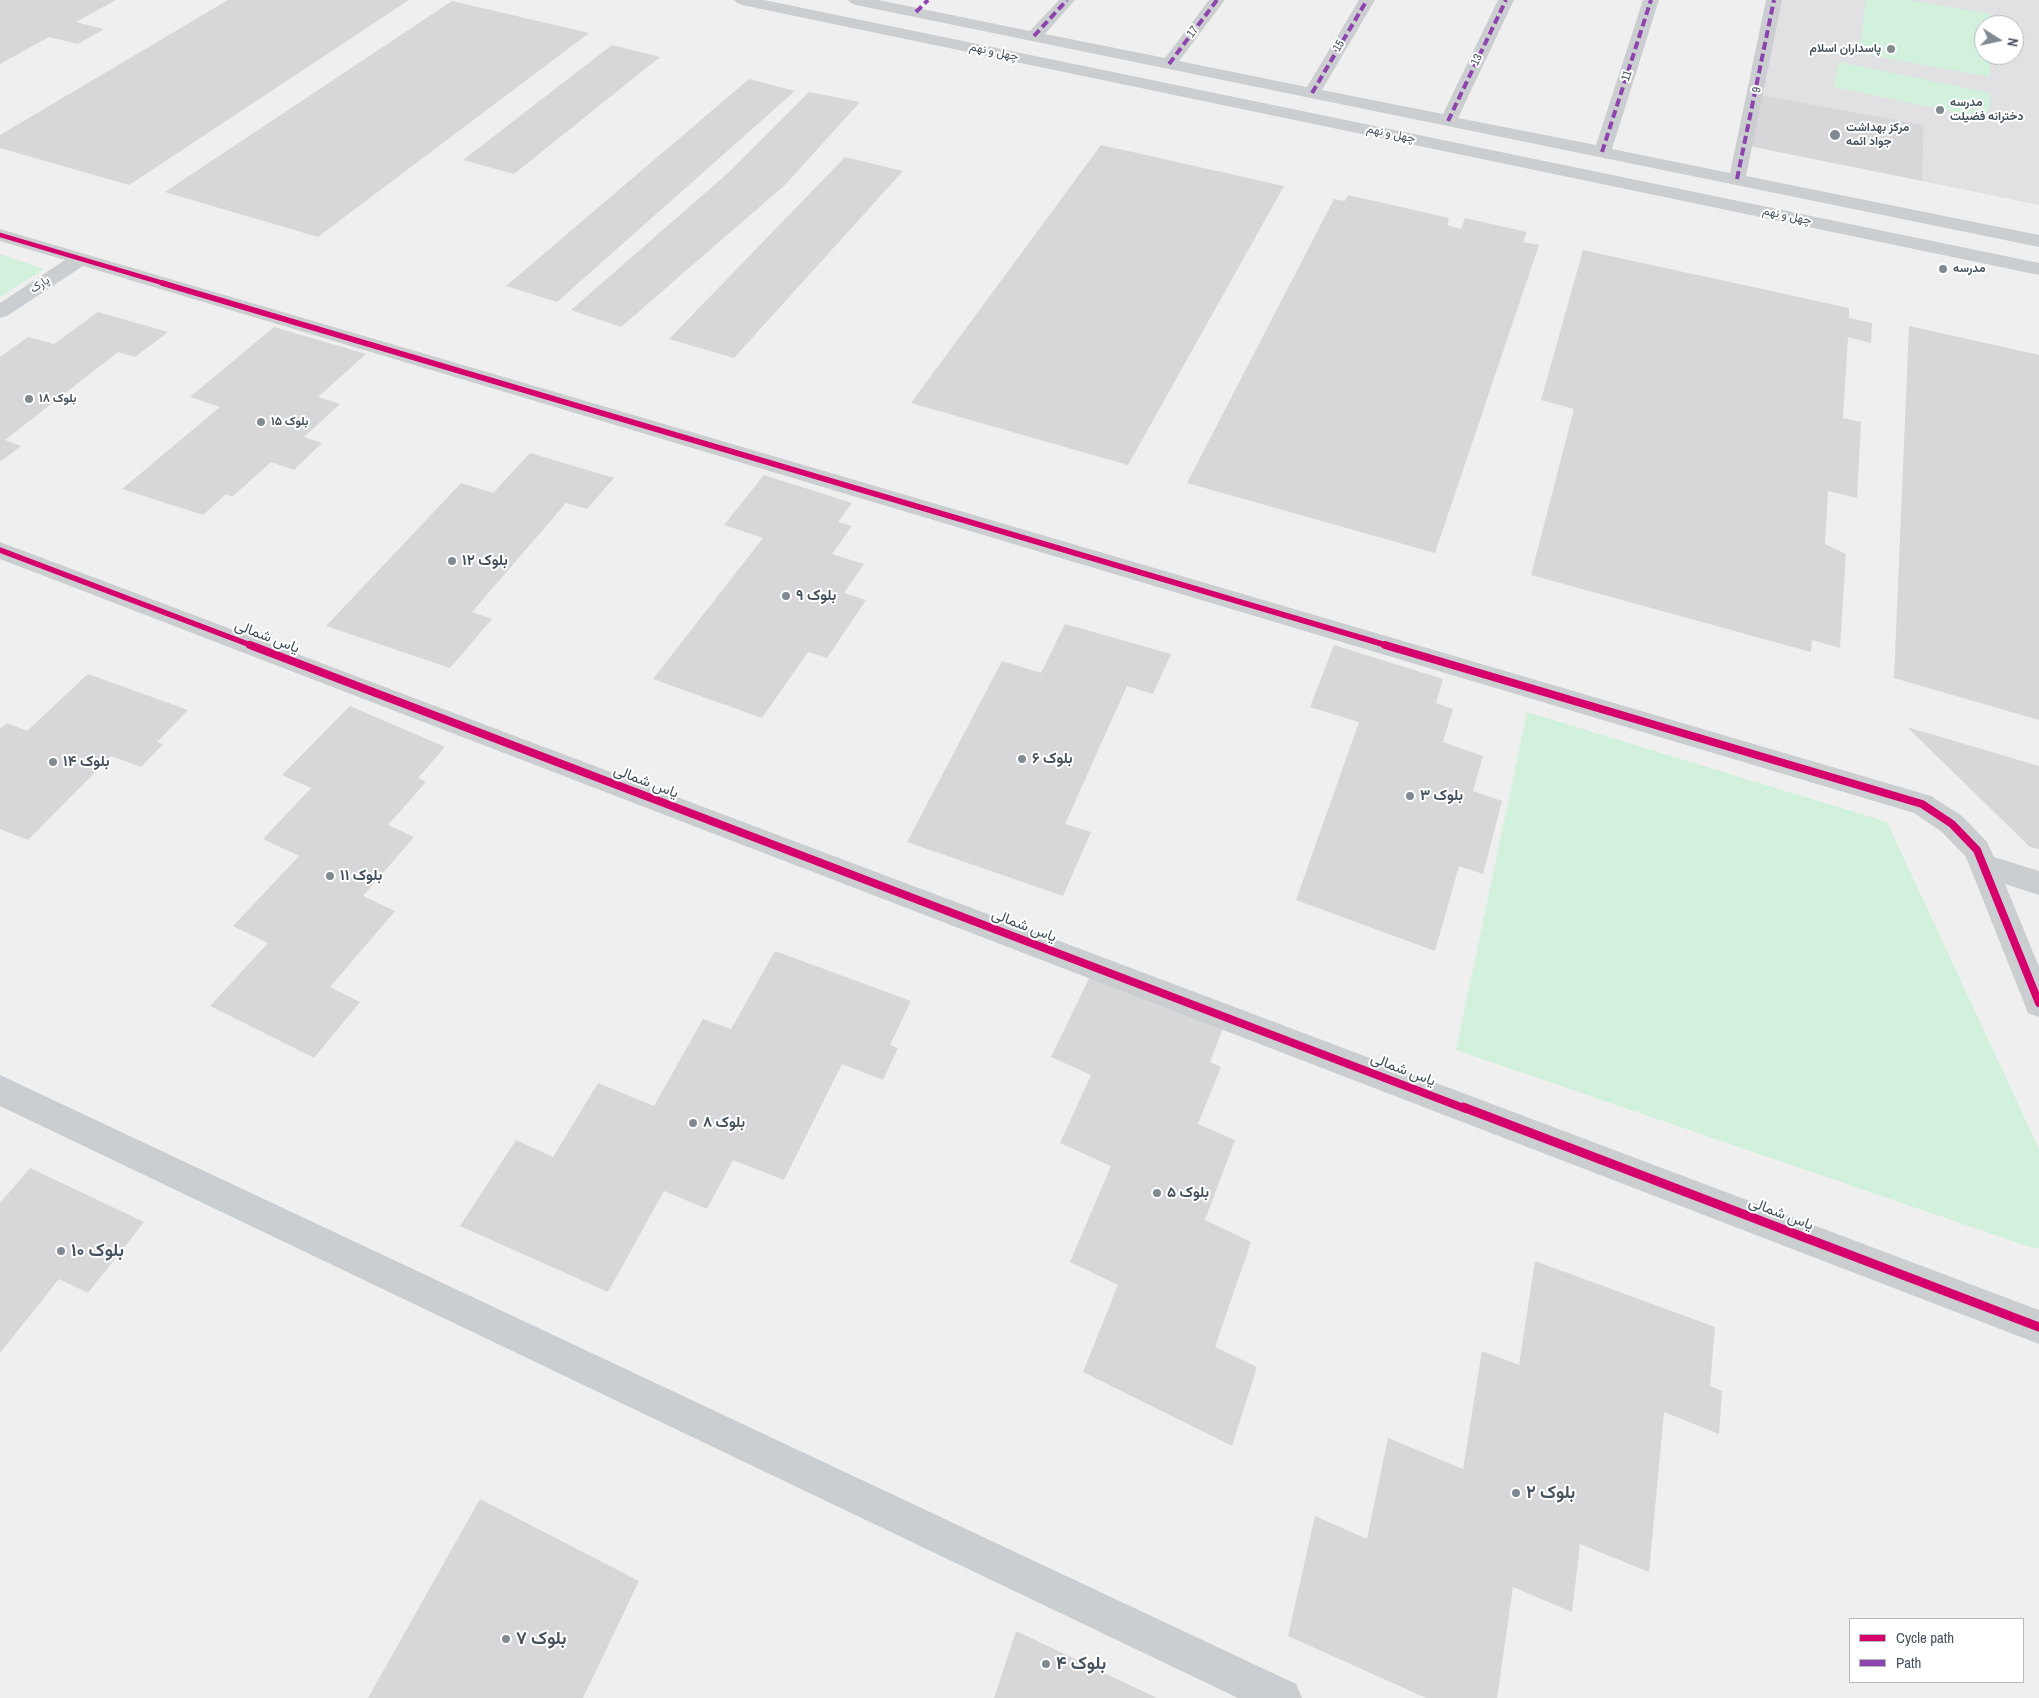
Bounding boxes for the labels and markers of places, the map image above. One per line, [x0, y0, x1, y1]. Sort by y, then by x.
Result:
place label: پاسداران اسلام [1810, 42, 1881, 56]
marker: پاسداران اسلام [1885, 43, 1897, 55]
place label: مدرسه دخترانه فضیلت [1950, 96, 2023, 124]
marker: مدرسه دخترانه فضیلت [1934, 104, 1946, 116]
place label: مرکز بهداشت جواد ائمه [1846, 121, 1909, 149]
marker: مرکز بهداشت جواد ائمه [1828, 128, 1842, 142]
place label: مدرسه [1953, 262, 1985, 276]
marker: مدرسه [1937, 263, 1949, 275]
place label: بلوک ۱۸ [39, 392, 76, 406]
marker: بلوک ۱۸ [23, 393, 35, 405]
place label: بلوک ۱۵ [271, 415, 308, 429]
marker: بلوک ۱۵ [255, 416, 267, 428]
place label: بلوک ۱۲ [462, 552, 508, 570]
marker: بلوک ۱۲ [446, 555, 458, 567]
place label: بلوک ۹ [796, 587, 836, 605]
marker: بلوک ۹ [780, 590, 792, 602]
place label: بلوک ۶ [1032, 750, 1073, 768]
place label: بلوک ۱۴ [63, 753, 109, 771]
marker: بلوک ۶ [1016, 753, 1028, 765]
marker: بلوک ۱۴ [47, 756, 59, 768]
place label: بلوک ۳ [1420, 787, 1463, 805]
marker: بلوک ۳ [1404, 790, 1416, 802]
place label: بلوک ۱۱ [340, 867, 382, 885]
marker: بلوک ۱۱ [324, 870, 336, 882]
place label: بلوک ۸ [703, 1114, 745, 1132]
marker: بلوک ۸ [687, 1117, 699, 1129]
place label: بلوک ۵ [1167, 1184, 1209, 1202]
marker: بلوک ۵ [1151, 1187, 1163, 1199]
place label: بلوک ۱۰ [71, 1240, 124, 1262]
marker: بلوک ۱۰ [55, 1245, 67, 1257]
place label: بلوک ۲ [1526, 1482, 1575, 1504]
marker: بلوک ۲ [1510, 1487, 1522, 1499]
place label: بلوک ۷ [516, 1628, 567, 1650]
marker: بلوک ۷ [500, 1633, 512, 1645]
place label: بلوک ۴ [1056, 1653, 1106, 1675]
marker: بلوک ۴ [1040, 1658, 1052, 1670]

